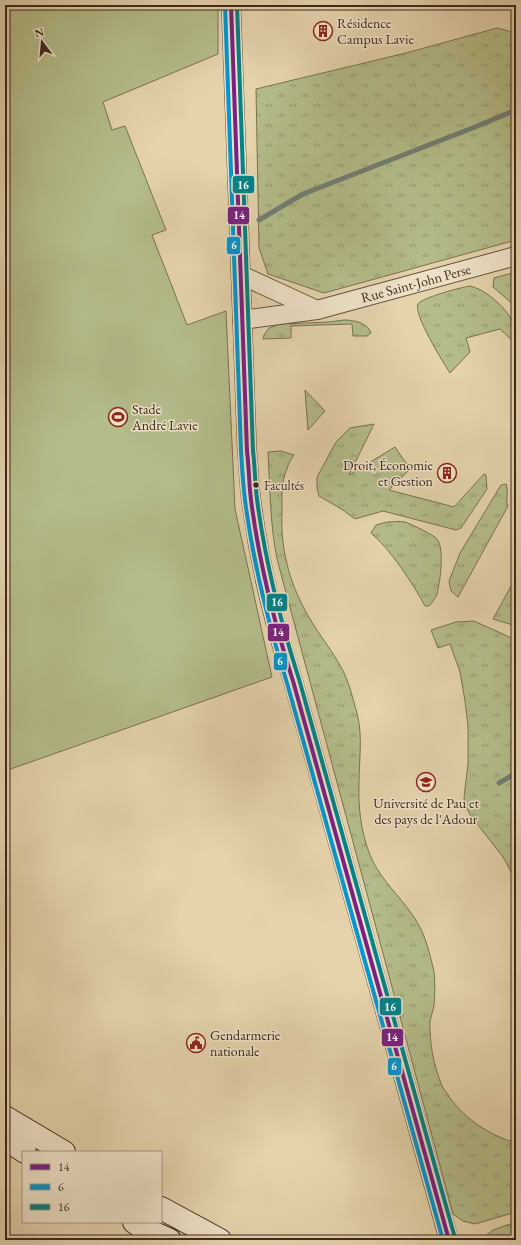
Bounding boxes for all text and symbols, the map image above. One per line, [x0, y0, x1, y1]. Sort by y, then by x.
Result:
place label: Résidence Campus Lavie [337, 14, 414, 48]
building icon: Résidence Campus Lavie [312, 20, 334, 42]
north arrow [22, 22, 62, 62]
text: N [33, 24, 46, 40]
line badge: 16 [232, 175, 255, 194]
text: 16 [237, 178, 249, 192]
line badge: 14 [227, 206, 250, 225]
text: 14 [233, 208, 245, 222]
line badge: 6 [226, 236, 241, 255]
text: 6 [231, 238, 237, 252]
street label: Rue Saint-John Perse [359, 260, 473, 307]
place label: Stade André Lavie [131, 400, 198, 434]
sports icon: Stade André Lavie [107, 406, 129, 428]
place label: Droit, Économie et Gestion [343, 456, 434, 490]
building icon: Droit, Économie et Gestion [436, 462, 458, 484]
place label: Facultés [264, 477, 304, 494]
marker: Facultés [251, 480, 261, 490]
line badge: 16 [266, 593, 288, 612]
text: 16 [271, 595, 283, 609]
line badge: 14 [267, 623, 290, 642]
text: 14 [272, 625, 284, 639]
line badge: 6 [273, 652, 288, 671]
text: 6 [277, 654, 283, 668]
school or university icon: Université de Pau et des pays de l'Adour [415, 771, 437, 793]
place label: Université de Pau et des pays de l'Adour [373, 794, 479, 828]
line badge: 16 [379, 997, 402, 1016]
text: 16 [384, 1000, 396, 1014]
place label: Gendarmerie nationale [210, 1026, 281, 1060]
line badge: 14 [381, 1028, 404, 1047]
text: 14 [386, 1030, 398, 1044]
public building icon: Gendarmerie nationale [185, 1032, 207, 1054]
line badge: 6 [387, 1057, 402, 1076]
text: 6 [391, 1059, 397, 1073]
legend [22, 1151, 162, 1223]
text: 14 [58, 1159, 70, 1175]
text: 6 [58, 1179, 64, 1195]
text: 16 [58, 1199, 70, 1215]

